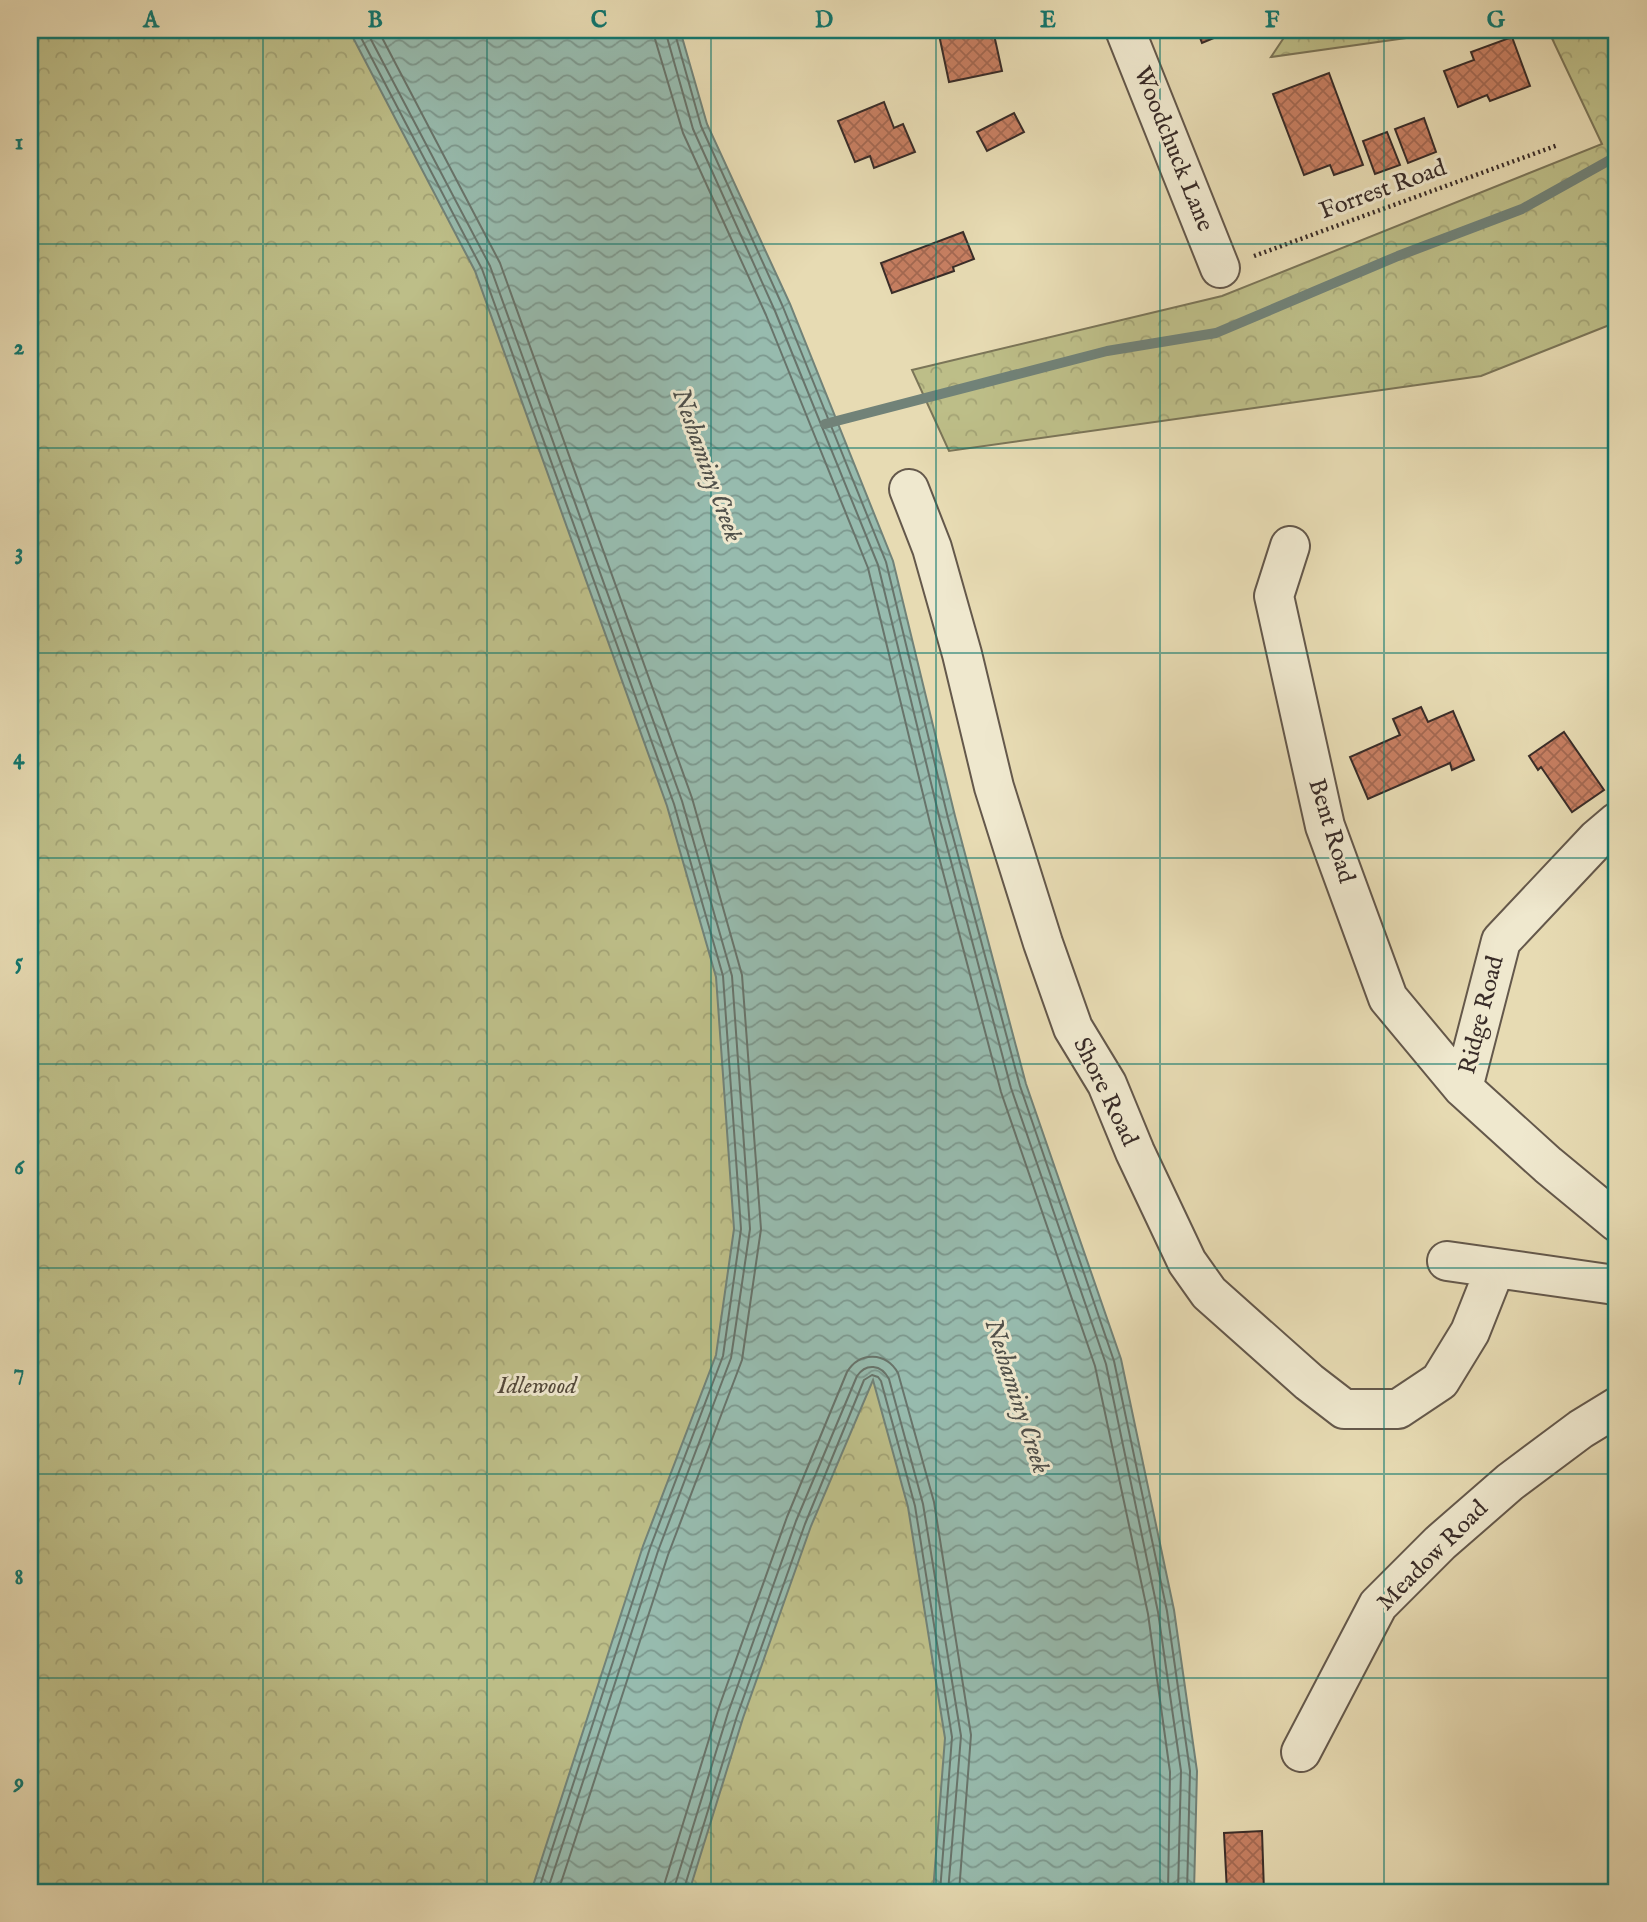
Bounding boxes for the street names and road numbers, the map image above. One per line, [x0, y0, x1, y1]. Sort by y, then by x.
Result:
street label: Woodchuck Lane [1126, 62, 1220, 236]
street label: Forrest Road [1315, 153, 1451, 227]
street label: Bent Road [1300, 775, 1362, 887]
street label: Ridge Road [1452, 952, 1512, 1077]
street label: Shore Road [1065, 1033, 1145, 1152]
street label: Meadow Road [1371, 1494, 1495, 1618]

